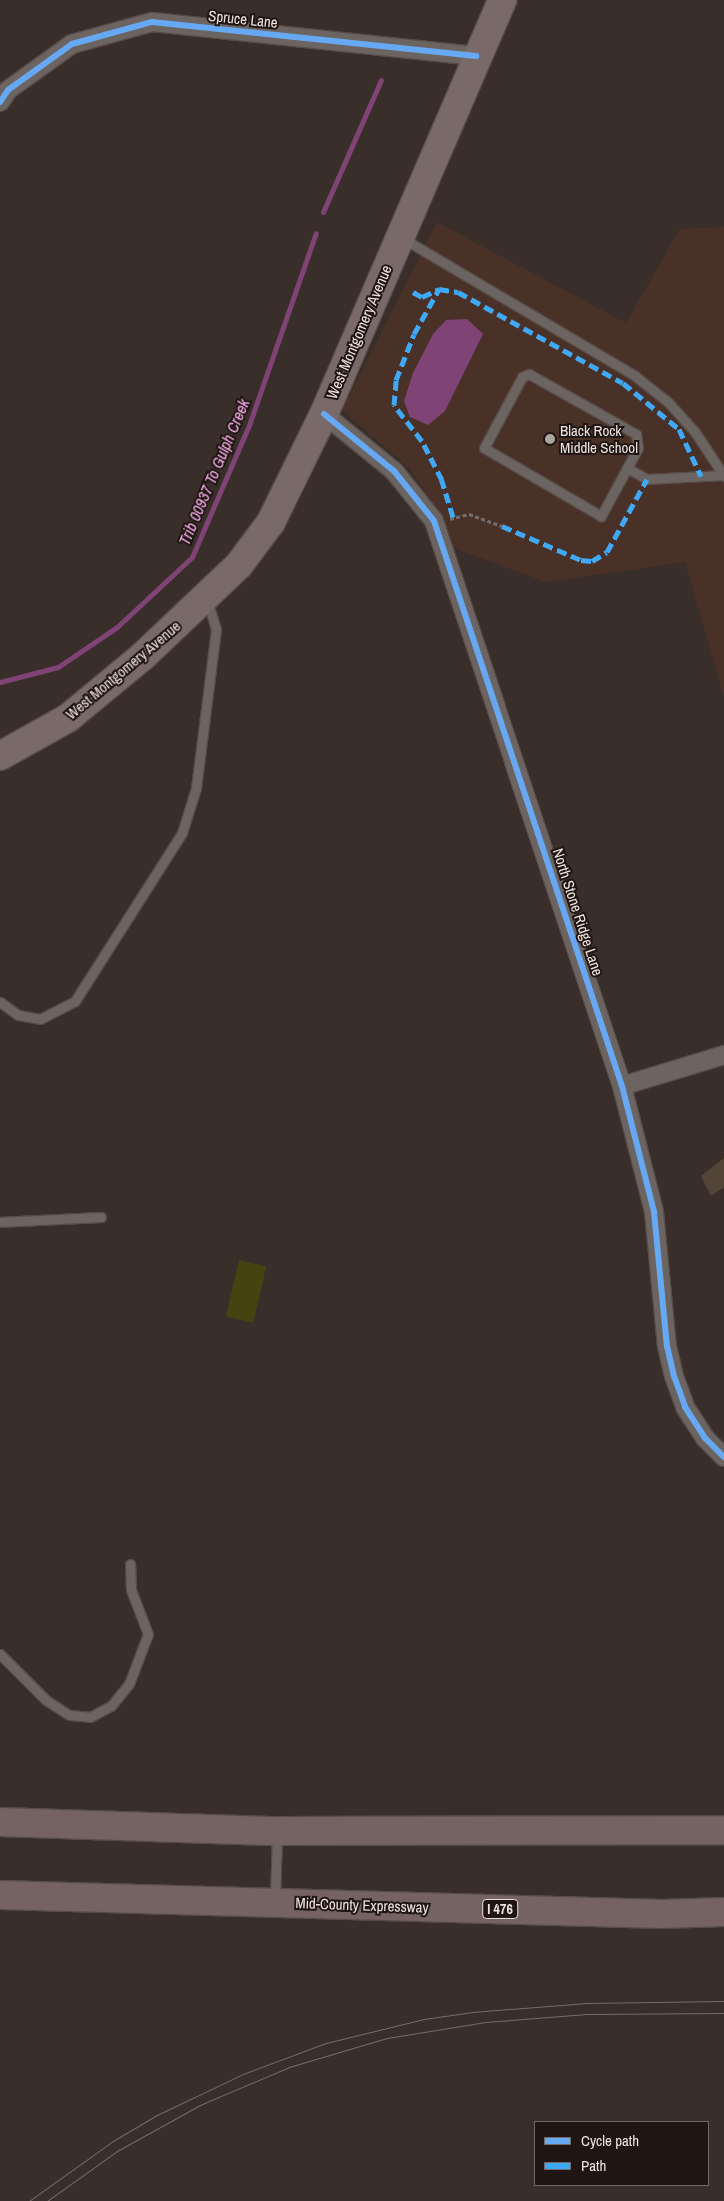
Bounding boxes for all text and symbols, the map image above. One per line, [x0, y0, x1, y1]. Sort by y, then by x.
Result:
street label: Spruce Lane [207, 6, 279, 32]
street label: West Montgomery Avenue [322, 262, 396, 402]
water label: Trib 00937 To Gulph Creek [174, 396, 254, 548]
place label: Black Rock Middle School [560, 421, 638, 456]
marker: Black Rock Middle School [544, 433, 556, 445]
street label: West Montgomery Avenue [62, 617, 184, 723]
street label: North Stone Ridge Lane [549, 846, 607, 978]
street label: Mid-County Expressway [295, 1894, 429, 1916]
road number: I 476 [481, 1898, 519, 1920]
legend [534, 2121, 709, 2186]
text: Cycle path [581, 2130, 639, 2151]
text: Path [581, 2155, 606, 2176]

